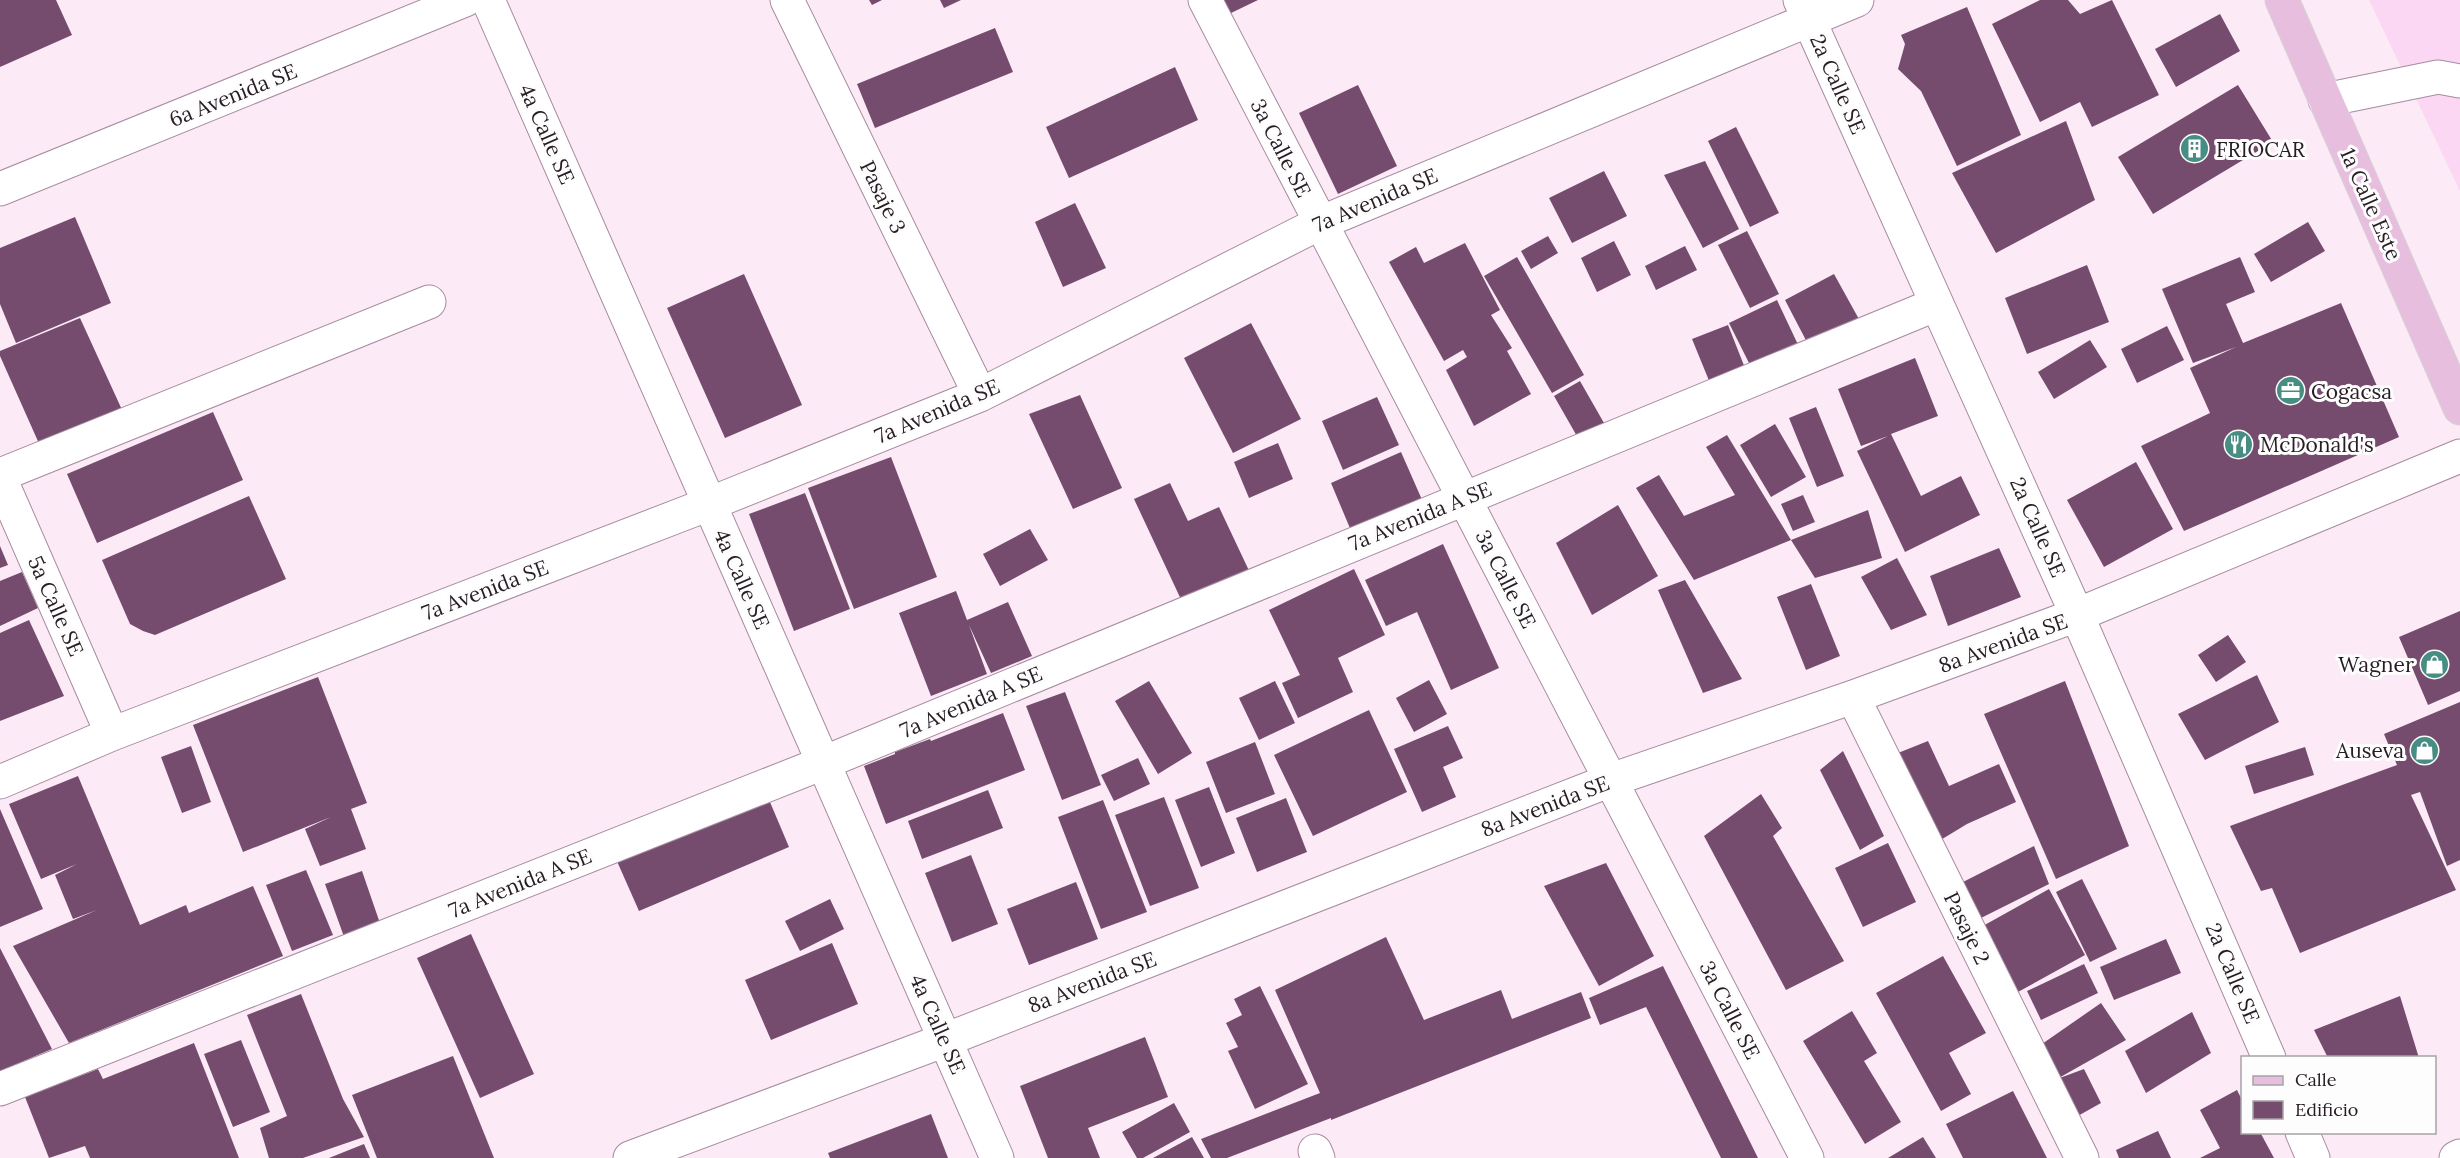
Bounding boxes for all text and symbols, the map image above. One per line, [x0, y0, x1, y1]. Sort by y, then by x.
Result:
street label: 2a Calle SE [1804, 30, 1872, 138]
street label: 6a Avenida SE [165, 57, 301, 133]
street label: 4a Calle SE [513, 80, 581, 188]
street label: 3a Calle SE [1245, 94, 1317, 202]
building icon: FRIOCAR [2179, 133, 2211, 165]
place label: FRIOCAR [2216, 136, 2306, 163]
street label: 1a Calle Este [2334, 144, 2408, 264]
street label: Pasaje 3 [854, 156, 912, 238]
street label: 7a Avenida SE [1308, 162, 1442, 238]
street label: 7a Avenida SE [870, 373, 1004, 449]
office icon: Cogacsa [2274, 375, 2306, 407]
place label: Cogacsa [2311, 378, 2392, 405]
restaurant icon: McDonald's [2223, 428, 2255, 460]
place label: McDonald's [2260, 431, 2374, 458]
street label: 2a Calle SE [2004, 473, 2072, 581]
street label: 7a Avenida A SE [1345, 475, 1495, 557]
street label: 4a Calle SE [708, 525, 776, 633]
street label: 3a Calle SE [1470, 525, 1542, 633]
street label: 5a Calle SE [22, 552, 90, 660]
street label: 7a Avenida SE [418, 554, 552, 626]
street label: 8a Avenida SE [1935, 607, 2071, 679]
shop icon: Wagner [2419, 648, 2451, 680]
place label: Wagner [2338, 651, 2414, 678]
street label: 7a Avenida A SE [896, 660, 1046, 744]
shop icon: Auseva [2409, 734, 2441, 766]
place label: Auseva [2335, 737, 2404, 764]
street label: 8a Avenida SE [1477, 769, 1613, 843]
street label: 7a Avenida A SE [445, 842, 595, 924]
street label: Pasaje 2 [1938, 887, 1996, 969]
street label: 2a Calle SE [2200, 919, 2266, 1027]
street label: 8a Avenida SE [1024, 945, 1160, 1019]
street label: 3a Calle SE [1694, 956, 1766, 1064]
street label: 4a Calle SE [904, 970, 972, 1078]
legend [2241, 1056, 2436, 1134]
text: Calle [2295, 1068, 2337, 1091]
text: Edificio [2295, 1098, 2358, 1121]

